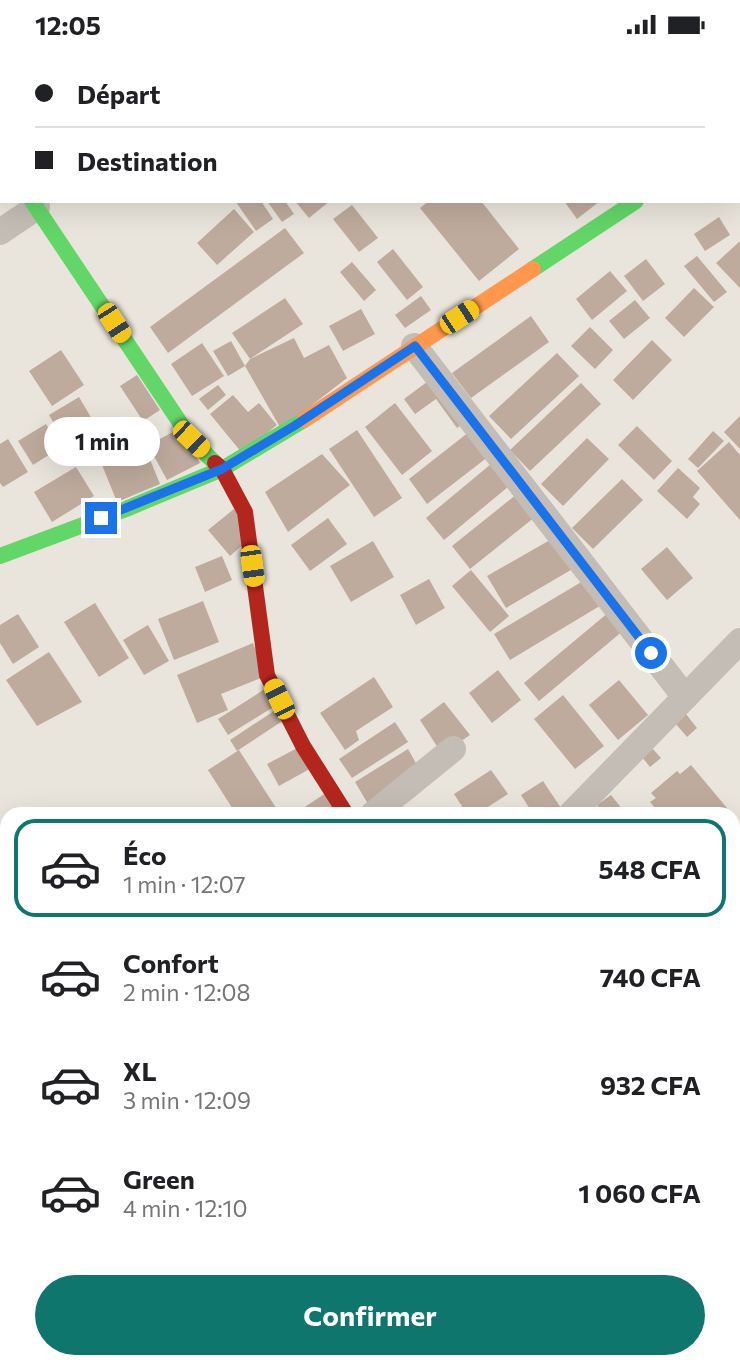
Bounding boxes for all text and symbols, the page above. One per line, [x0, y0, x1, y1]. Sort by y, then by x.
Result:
text: 12:05 [35, 9, 101, 40]
text: Départ [77, 78, 161, 109]
text: Destination [77, 145, 218, 176]
car [436, 297, 483, 337]
car [94, 300, 135, 346]
callout: 1 min [43, 417, 159, 465]
car [169, 417, 214, 461]
text: 1 min [75, 427, 129, 455]
route end [85, 502, 117, 534]
car [239, 544, 266, 588]
route start [635, 637, 667, 669]
car [261, 676, 298, 722]
icon: car [39, 837, 102, 900]
text: Éco [123, 839, 167, 870]
text: 548 CFA [598, 853, 701, 884]
text: 1 min · 12:07 [123, 870, 246, 898]
icon: car [39, 945, 102, 1008]
text: Confort [123, 947, 219, 978]
text: 740 CFA [600, 961, 701, 992]
text: 2 min · 12:08 [123, 978, 251, 1006]
icon: car [39, 1053, 102, 1116]
text: XL [123, 1055, 157, 1086]
text: 932 CFA [600, 1069, 701, 1100]
text: 3 min · 12:09 [123, 1086, 251, 1114]
icon: car [39, 1161, 102, 1224]
text: Green [123, 1163, 195, 1194]
text: 1 060 CFA [578, 1177, 701, 1208]
text: 4 min · 12:10 [123, 1194, 247, 1222]
button: Confirmer [35, 1275, 705, 1355]

